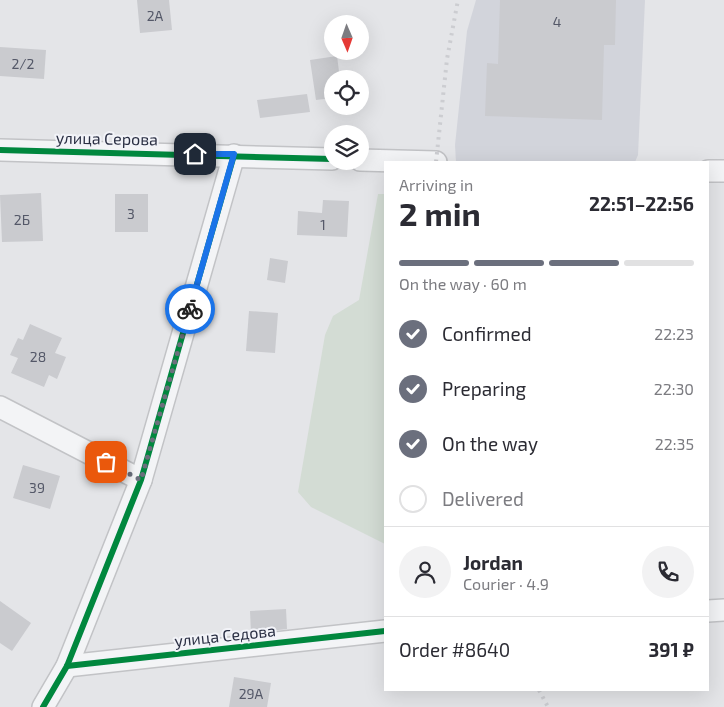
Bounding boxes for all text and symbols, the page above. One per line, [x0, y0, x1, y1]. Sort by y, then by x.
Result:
house number: 2А [147, 7, 164, 24]
house number: 4 [553, 13, 561, 30]
north arrow [324, 15, 369, 60]
map controls [324, 15, 369, 170]
house number: 2/2 [12, 55, 35, 72]
button: locate [324, 70, 369, 115]
button: layers [324, 125, 369, 170]
street label: улица Серова [56, 128, 158, 149]
pin [174, 133, 216, 175]
icon: home [181, 140, 209, 168]
text: Arriving in [399, 175, 473, 194]
text: 22:51–22:56 [589, 192, 694, 215]
text: 2 min [399, 194, 481, 232]
house number: 3 [127, 205, 135, 222]
house number: 2Б [14, 211, 30, 228]
house number: 1 [320, 216, 326, 233]
text: On the way · 60 m [399, 274, 527, 293]
courier [165, 284, 215, 334]
icon: bike [176, 295, 204, 323]
icon: check [399, 320, 427, 348]
text: Confirmed [442, 322, 532, 345]
text: 22:23 [654, 324, 694, 343]
house number: 28 [30, 348, 46, 365]
icon: check [399, 375, 427, 403]
text: Preparing [442, 377, 526, 400]
text: 22:30 [654, 379, 694, 398]
icon: check [399, 430, 427, 458]
text: On the way [442, 432, 538, 455]
text: 22:35 [655, 434, 694, 453]
pin [85, 441, 127, 483]
icon: bag [92, 448, 120, 476]
house number: 39 [29, 479, 45, 496]
text: Delivered [442, 487, 524, 510]
button: person [399, 546, 451, 598]
button: phone [642, 546, 694, 598]
text: Jordan [463, 551, 523, 574]
text: Courier · 4.9 [463, 574, 549, 593]
street label: улица Седова [173, 620, 277, 651]
text: Order #8640 [399, 638, 510, 661]
text: 391 ₽ [648, 638, 694, 661]
house number: 29А [239, 685, 264, 702]

